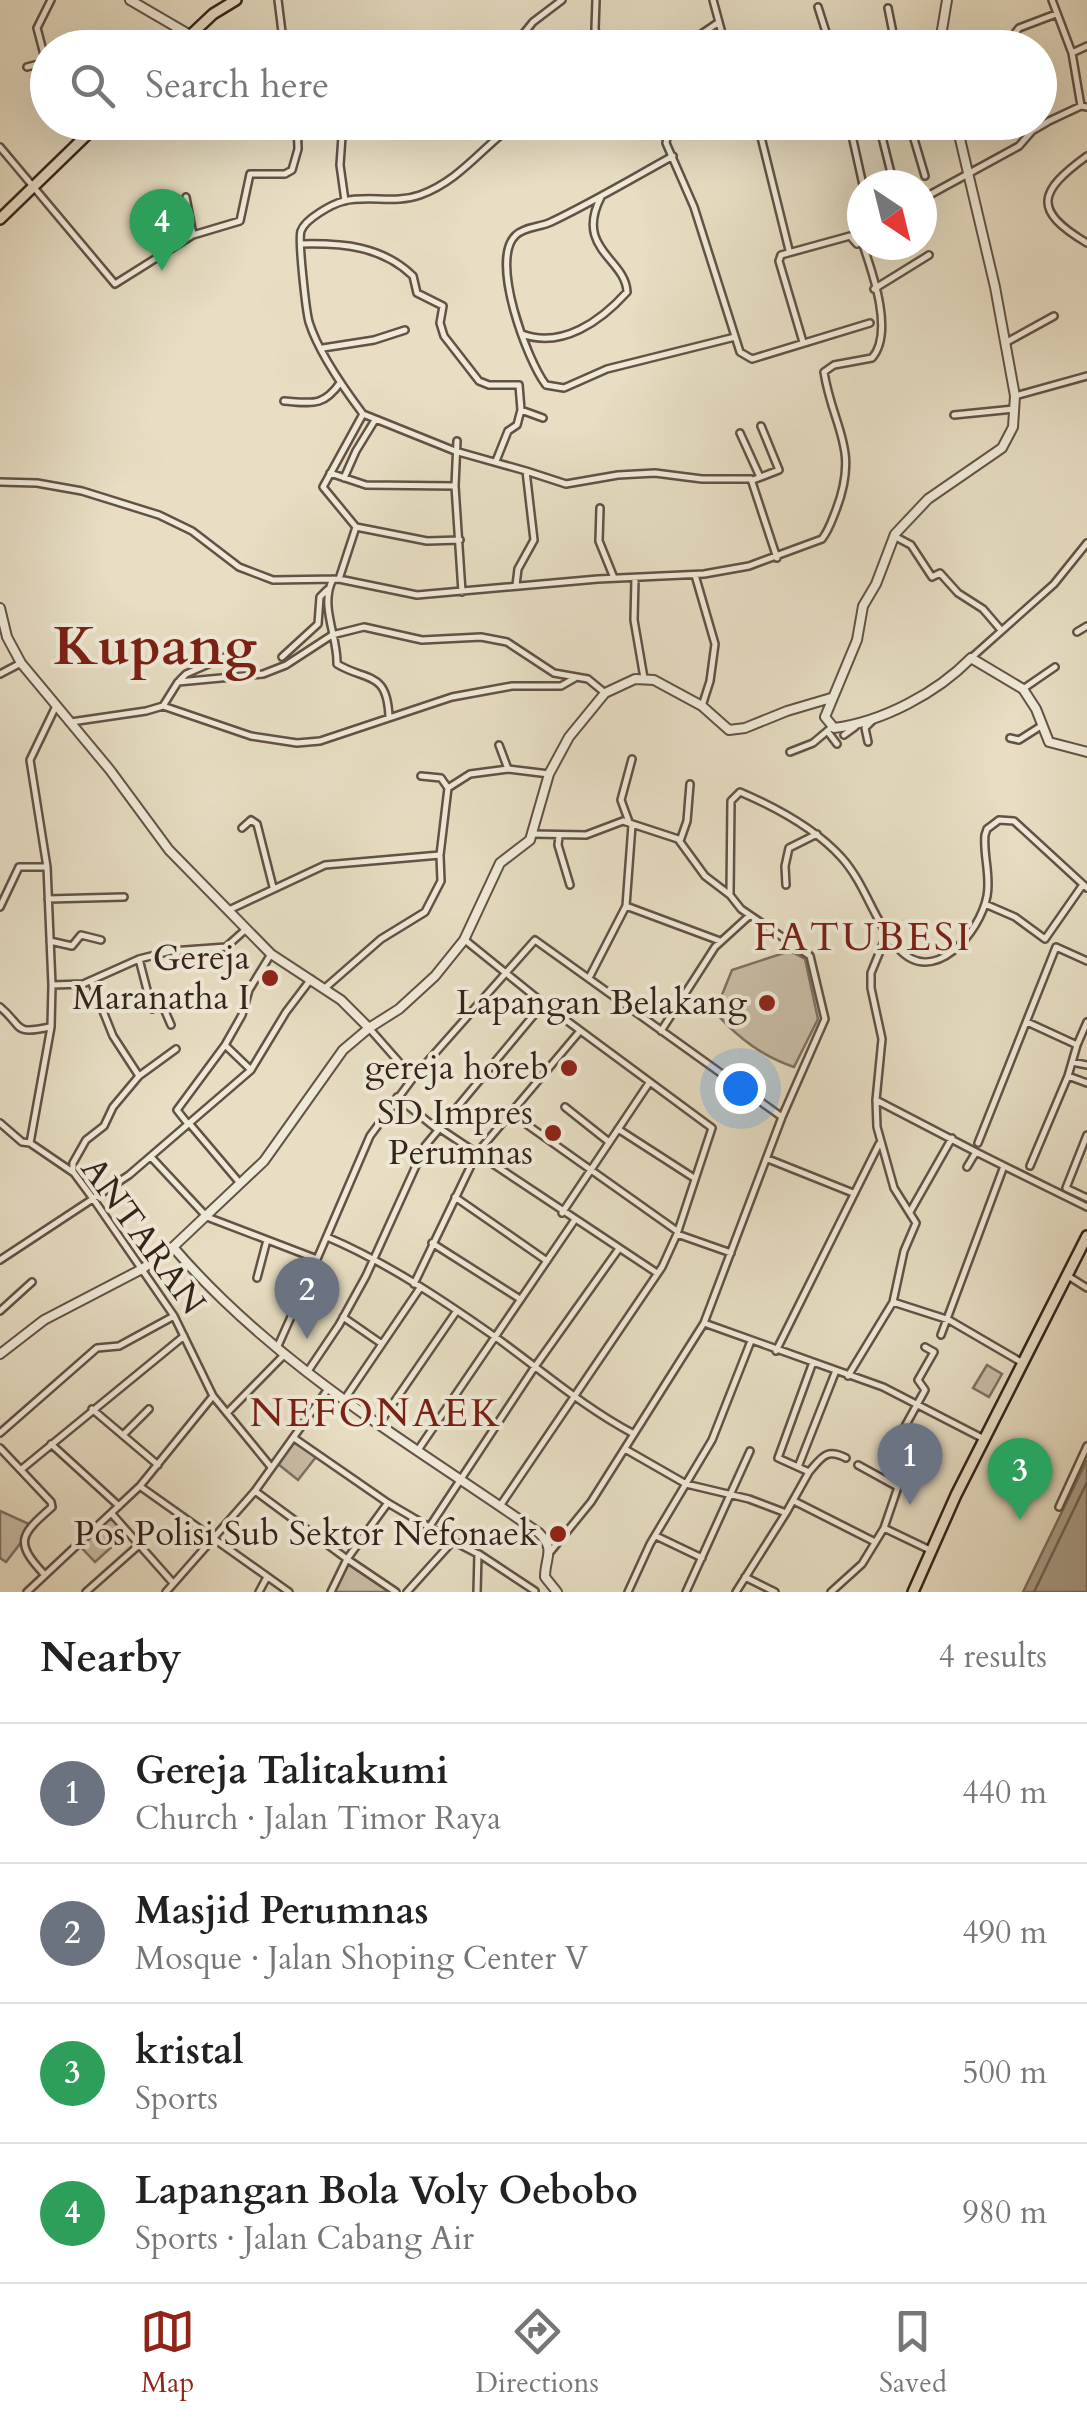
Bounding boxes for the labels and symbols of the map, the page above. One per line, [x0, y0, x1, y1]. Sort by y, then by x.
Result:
north arrow [847, 170, 937, 260]
pin: 4 [130, 188, 194, 271]
district label: Kupang [53, 610, 257, 684]
district label: FATUBESI [754, 910, 972, 965]
place label: Gereja Maranatha I [72, 934, 250, 1022]
marker: Gereja Maranatha I [259, 967, 281, 989]
place label: Lapangan Belakang [456, 979, 747, 1027]
marker: Lapangan Belakang [756, 992, 778, 1014]
place label: gereja horeb [365, 1044, 549, 1092]
marker: gereja horeb [558, 1057, 580, 1079]
your location [715, 1063, 766, 1114]
place label: SD Impres Perumnas [377, 1089, 533, 1177]
marker: SD Impres Perumnas [542, 1122, 564, 1144]
street label: ANTARAN [69, 1147, 217, 1325]
pin: 2 [274, 1256, 340, 1339]
district label: NEFONAEK [249, 1386, 503, 1441]
pin: 1 [878, 1422, 942, 1505]
pin: 3 [988, 1438, 1052, 1520]
place label: Pos Polisi Sub Sektor Nefonaek [74, 1510, 538, 1558]
marker: Pos Polisi Sub Sektor Nefonaek [547, 1523, 569, 1545]

